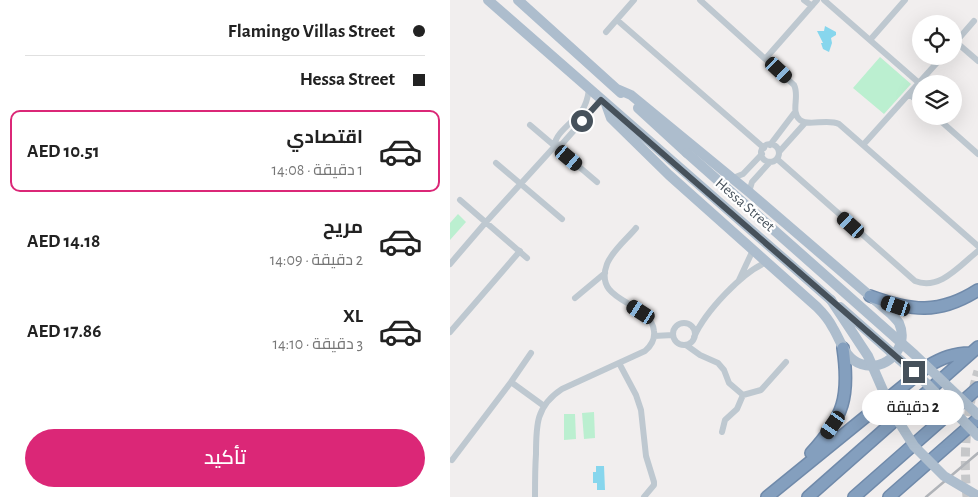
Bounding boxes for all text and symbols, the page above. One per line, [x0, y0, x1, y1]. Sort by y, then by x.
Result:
map controls [912, 15, 962, 125]
button: locate [912, 15, 962, 65]
text: Flamingo Villas Street [228, 22, 395, 41]
car [762, 54, 795, 86]
text: Hessa Street [300, 70, 395, 89]
button: layers [912, 75, 962, 125]
route start [571, 110, 593, 132]
text: اقتصادي [287, 128, 363, 147]
icon: car [378, 129, 423, 174]
text: AED 10.51 [27, 142, 100, 161]
car [552, 143, 585, 173]
text: 1 دقيقة · 14:08 [271, 162, 363, 178]
street label: Hessa Street [713, 175, 778, 235]
car [834, 209, 867, 241]
text: مريح [323, 218, 363, 237]
icon: car [378, 219, 423, 264]
text: AED 14.18 [27, 232, 100, 251]
text: 2 دقيقة · 14:09 [270, 252, 363, 268]
car [879, 294, 912, 318]
car [624, 298, 657, 326]
text: XL [343, 307, 363, 326]
icon: car [378, 309, 423, 354]
text: AED 17.86 [27, 322, 101, 341]
text: 3 دقيقة · 14:10 [272, 336, 363, 352]
route end [903, 361, 925, 383]
callout: 2 دقيقة [863, 390, 965, 424]
text: 2 دقيقة [887, 399, 939, 415]
car [818, 408, 847, 442]
button: تأكيد [25, 429, 425, 487]

